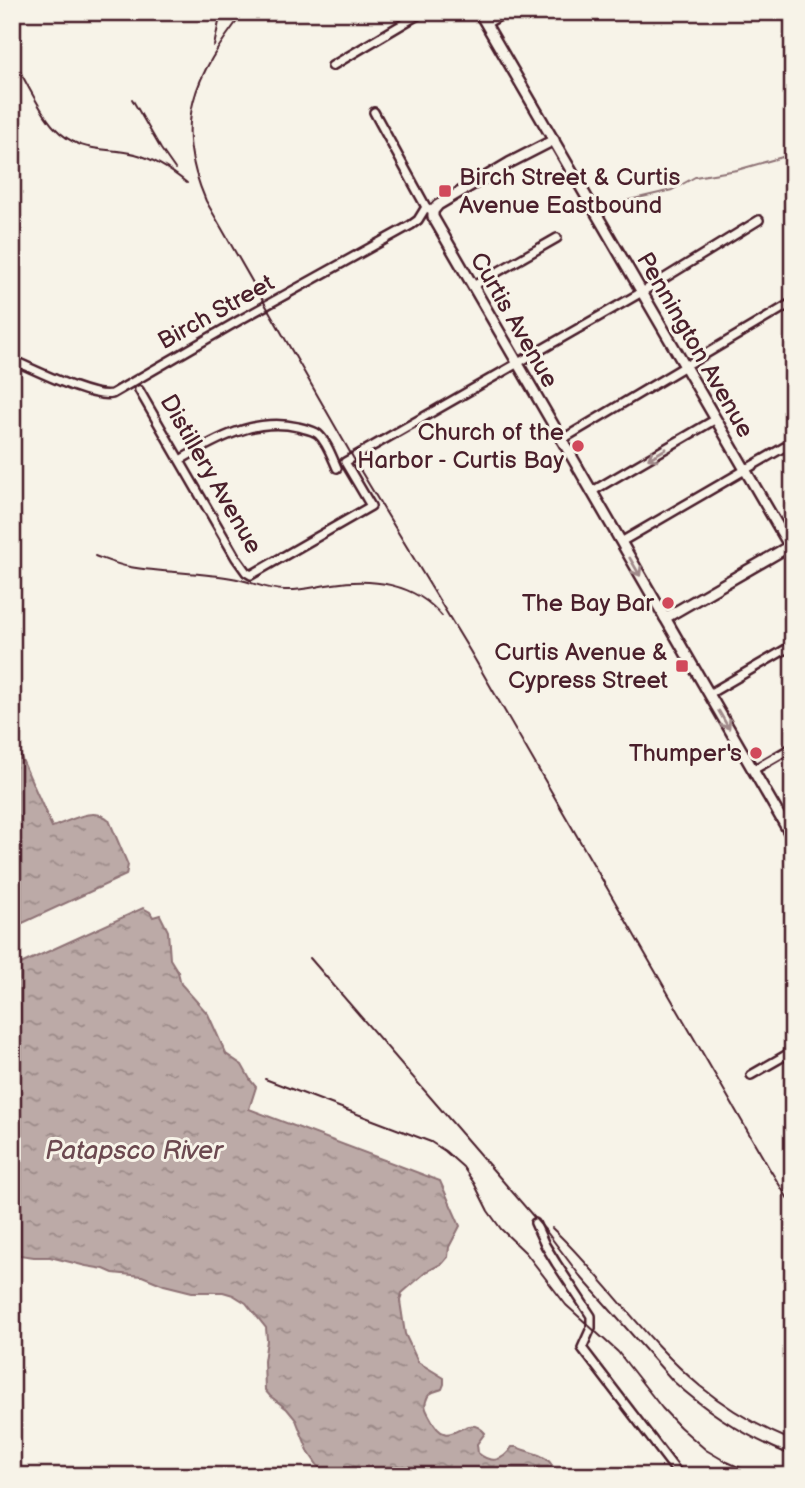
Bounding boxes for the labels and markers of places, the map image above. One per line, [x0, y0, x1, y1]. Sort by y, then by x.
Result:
place label: Birch Street & Curtis Avenue Eastbound [459, 163, 680, 220]
marker: Birch Street & Curtis Avenue Eastbound [437, 183, 453, 199]
place label: Church of the Harbor - Curtis Bay [357, 418, 564, 475]
marker: Church of the Harbor - Curtis Bay [570, 438, 586, 454]
place label: The Bay Bar [522, 589, 654, 618]
marker: The Bay Bar [660, 595, 676, 611]
place label: Curtis Avenue & Cypress Street [494, 638, 669, 695]
marker: Curtis Avenue & Cypress Street [674, 658, 690, 674]
place label: Thumper's [629, 739, 742, 768]
marker: Thumper's [748, 745, 764, 761]

